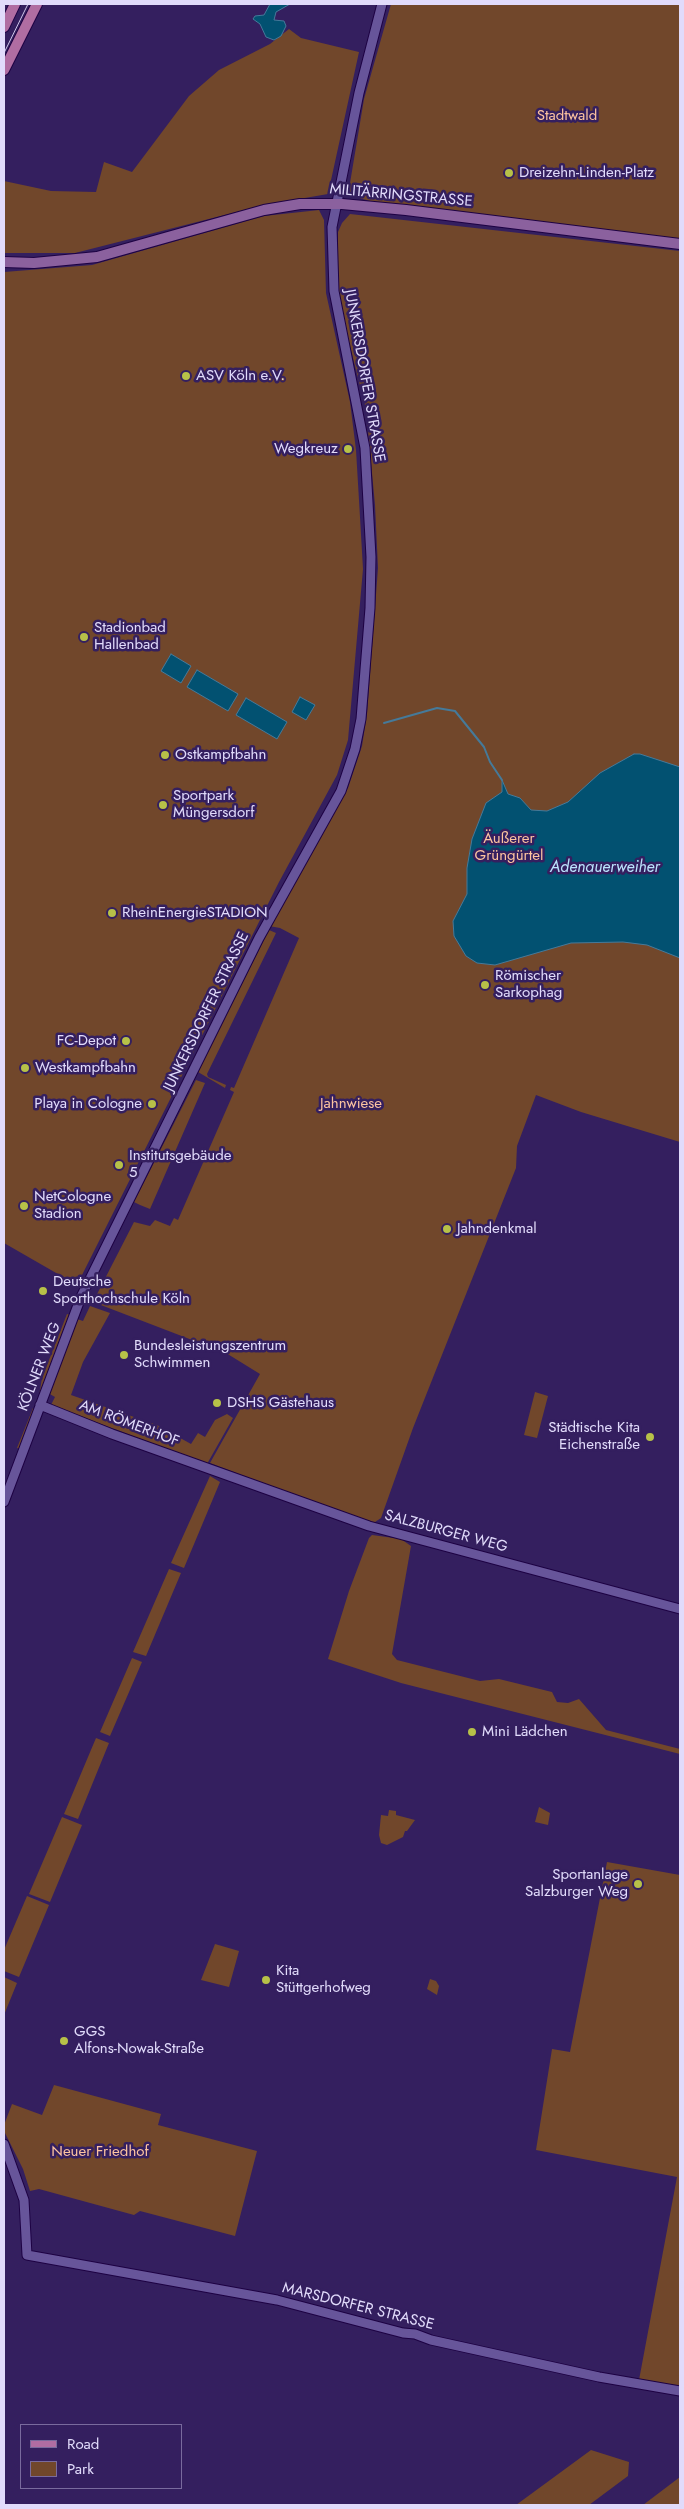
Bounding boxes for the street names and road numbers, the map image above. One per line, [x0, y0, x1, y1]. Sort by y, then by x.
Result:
street label: MILITÄRRINGSTRASSE [329, 181, 473, 211]
street label: JUNKERSDORFER STRASSE [340, 288, 388, 464]
street label: JUNKERSDORFER STRASSE [160, 929, 254, 1095]
street label: KÖLNER WEG [15, 1320, 65, 1414]
street label: AM RÖMERHOF [76, 1397, 182, 1451]
street label: SALZBURGER WEG [382, 1507, 510, 1557]
street label: MARSDORFER STRASSE [280, 2279, 436, 2335]

